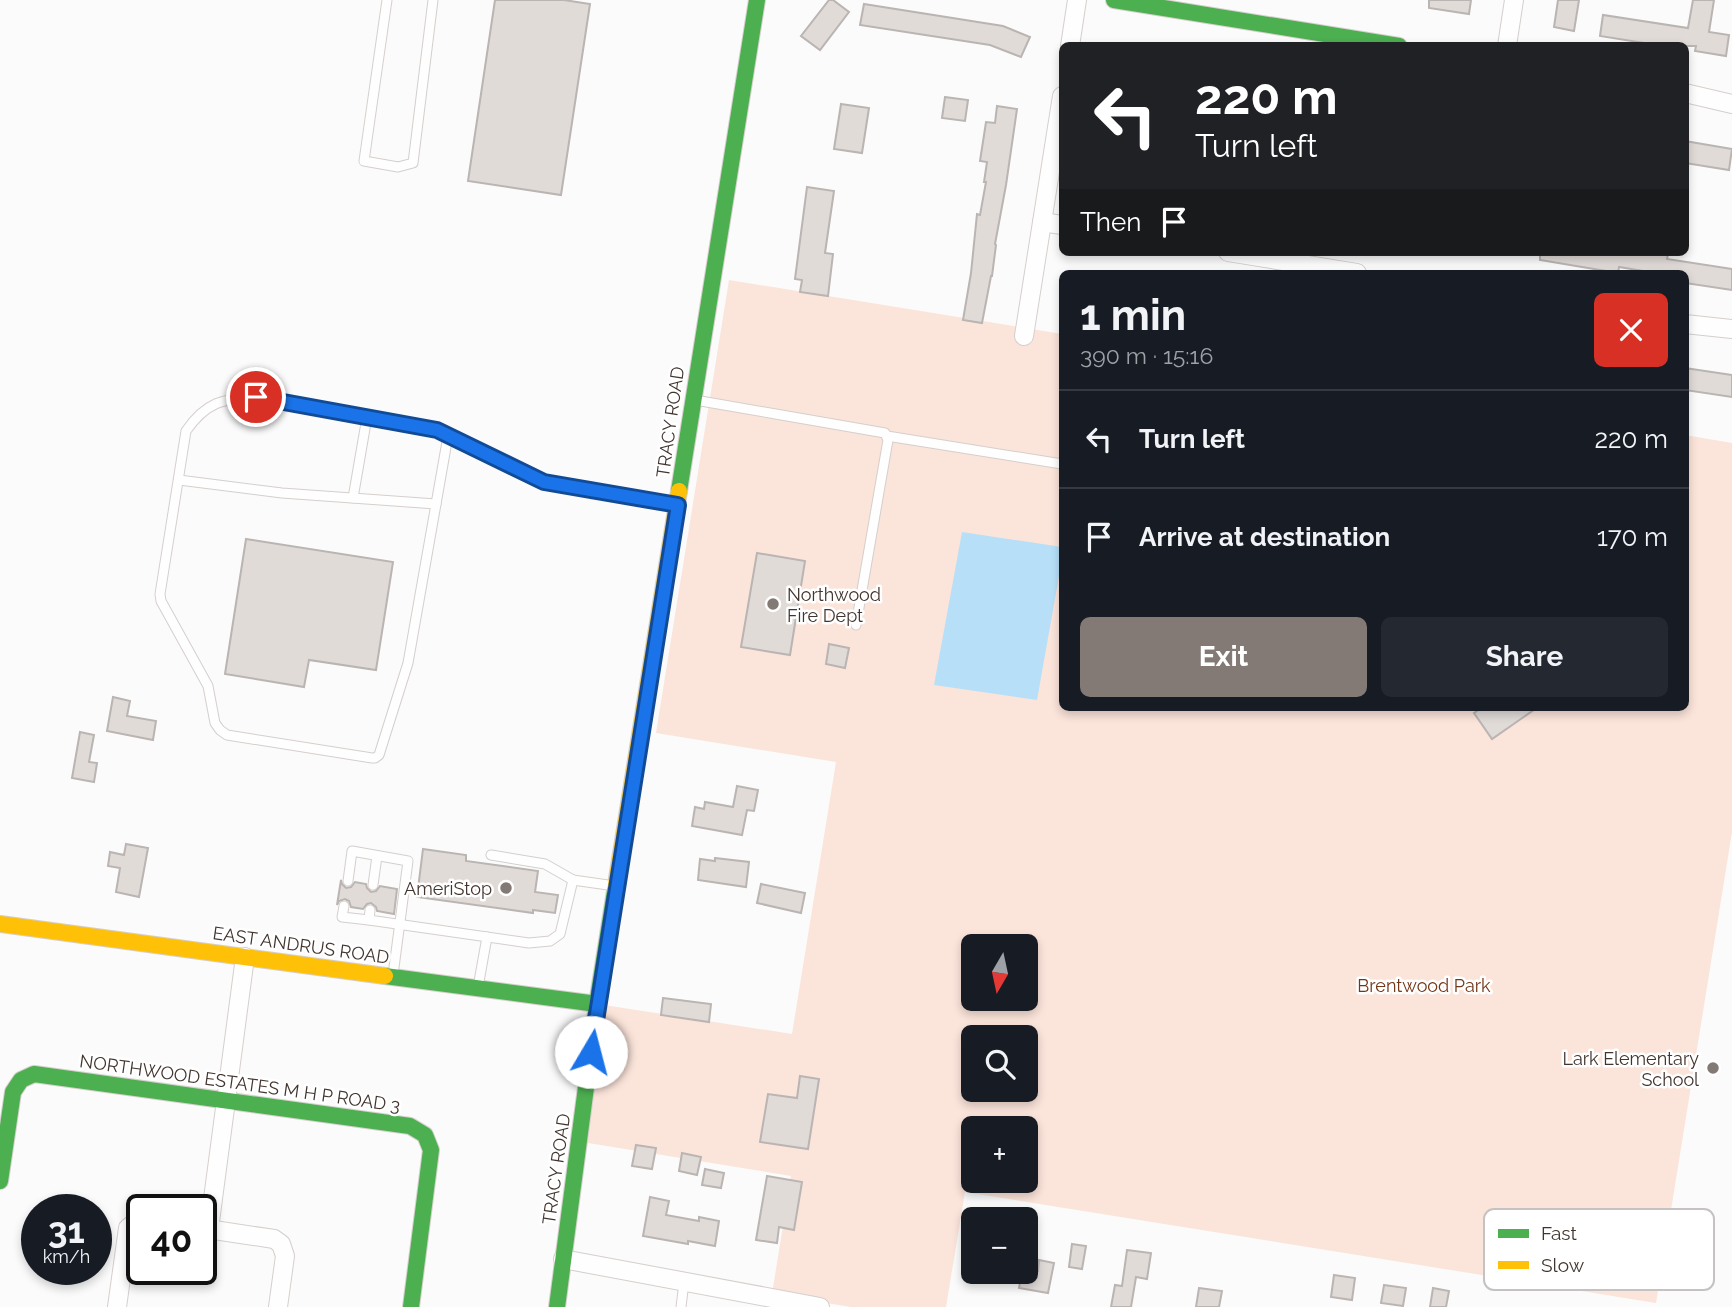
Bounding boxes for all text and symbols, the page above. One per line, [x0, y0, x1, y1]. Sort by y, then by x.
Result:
text: 220 m [1195, 68, 1338, 125]
icon: left [1080, 70, 1171, 161]
text: Turn left [1195, 127, 1317, 164]
icon: arrive [1155, 203, 1193, 241]
text: Then [1080, 207, 1141, 237]
text: 1 min [1080, 291, 1186, 340]
button: close [1594, 293, 1668, 367]
text: 390 m · 15:16 [1080, 342, 1213, 369]
street label: TRACY ROAD [652, 365, 688, 479]
pin [226, 367, 286, 427]
icon: arrive [237, 378, 275, 416]
icon: left [1080, 420, 1118, 458]
text: Turn left [1139, 424, 1245, 454]
text: 220 m [1594, 424, 1668, 454]
icon: arrive [1080, 518, 1118, 556]
text: Arrive at destination [1139, 522, 1390, 552]
text: 170 m [1597, 522, 1668, 552]
place label: Northwood Fire Dept [787, 584, 881, 626]
marker: Northwood Fire Dept [765, 596, 781, 612]
button: Exit [1080, 617, 1367, 697]
button: Share [1381, 617, 1668, 697]
place label: AmeriStop [404, 878, 492, 899]
marker: AmeriStop [498, 880, 514, 896]
street label: EAST ANDRUS ROAD [211, 922, 391, 968]
north arrow [961, 934, 1038, 1012]
map controls [961, 934, 1038, 1284]
park label: Brentwood Park [1357, 975, 1491, 996]
position arrow [554, 1015, 628, 1089]
button: search [961, 1025, 1038, 1102]
place label: Lark Elementary School [1562, 1048, 1699, 1090]
street label: NORTHWOOD ESTATES M H P ROAD 3 [78, 1050, 402, 1116]
marker: Lark Elementary School [1705, 1060, 1721, 1076]
street label: TRACY ROAD [538, 1112, 574, 1226]
button: + [961, 1116, 1038, 1193]
speed limit sign: 40 [126, 1194, 217, 1285]
button: − [961, 1207, 1038, 1284]
legend [1484, 1209, 1714, 1290]
text: 31 [48, 1210, 85, 1251]
text: Fast [1541, 1222, 1577, 1244]
text: km/h [43, 1246, 90, 1267]
text: Slow [1541, 1254, 1585, 1276]

